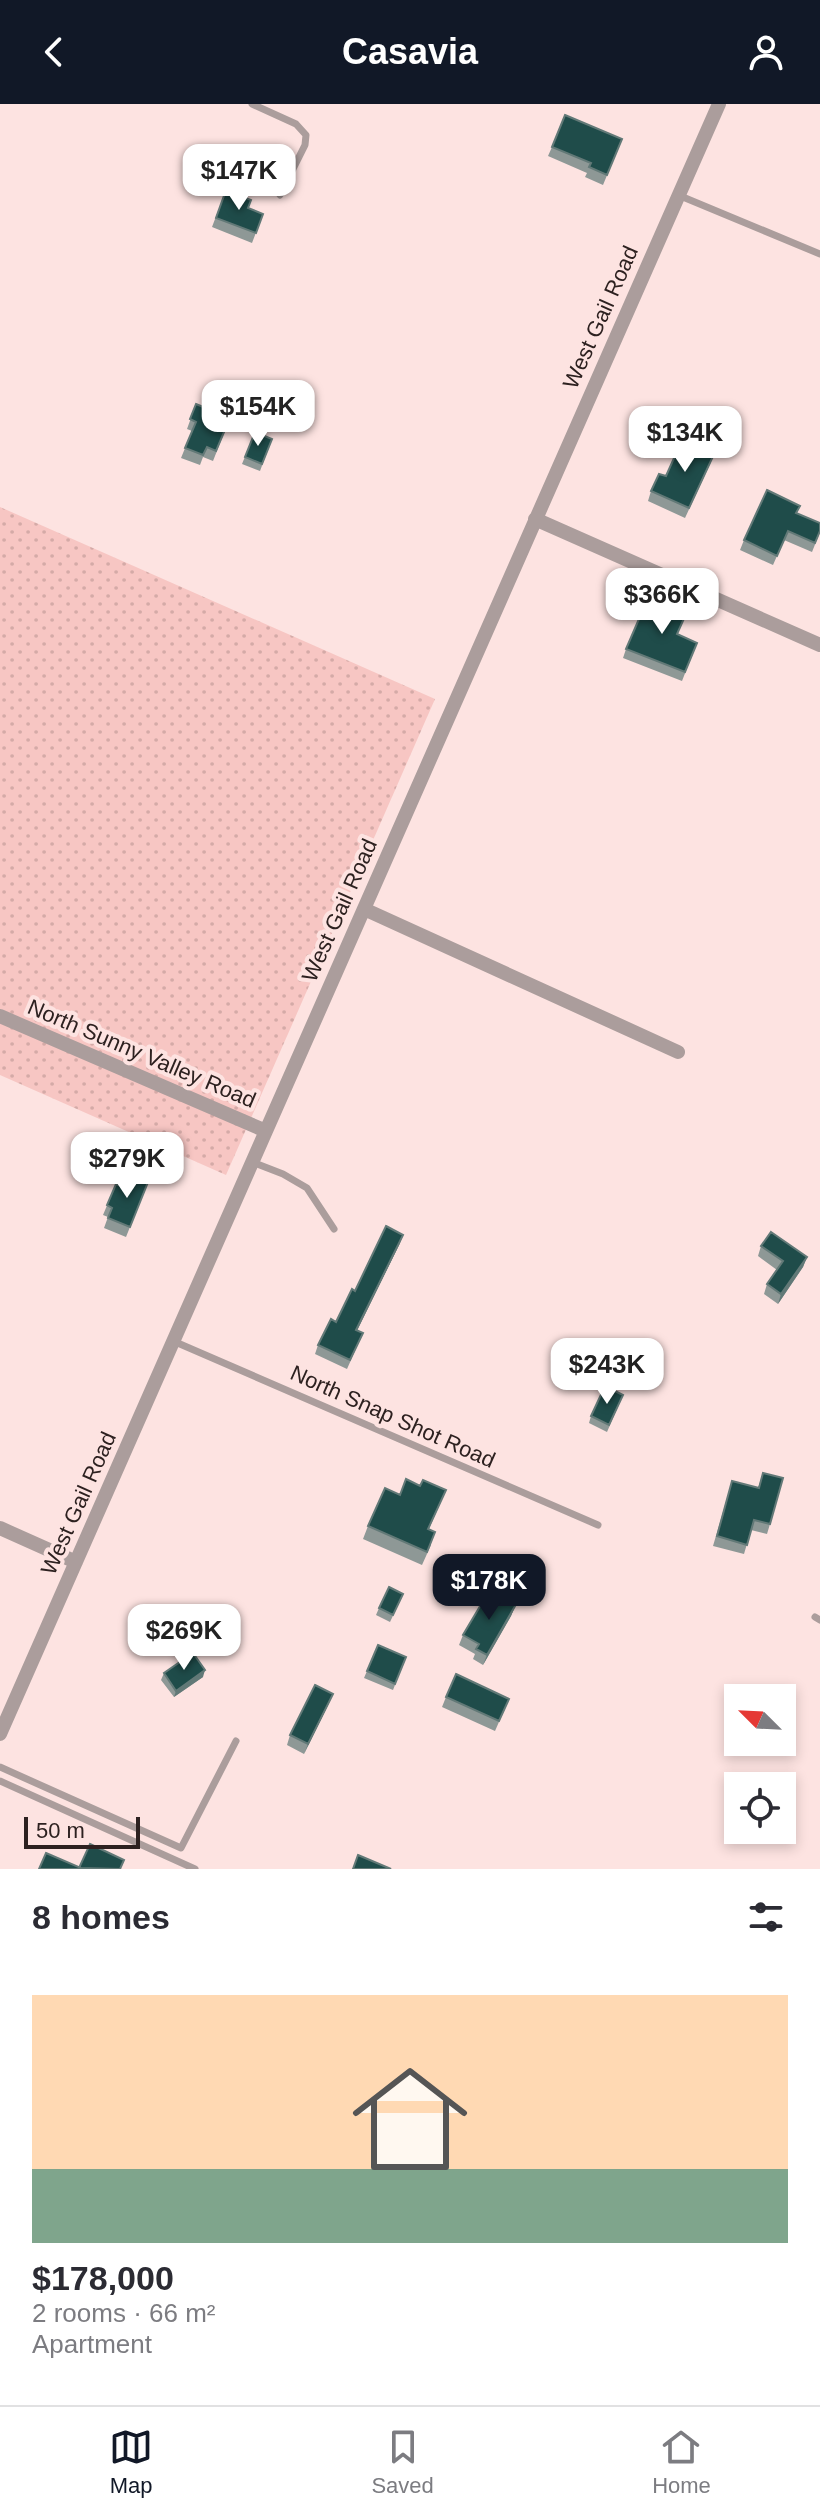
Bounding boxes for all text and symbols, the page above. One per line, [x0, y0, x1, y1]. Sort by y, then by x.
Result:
icon: back [32, 30, 76, 74]
icon: person [744, 30, 788, 74]
text: Casavia [342, 31, 478, 72]
pin: $147K [183, 144, 295, 212]
text: $147K [201, 155, 277, 185]
street label: West Gail Road [558, 242, 643, 392]
pin: $154K [202, 380, 314, 448]
text: $154K [220, 391, 296, 421]
pin: $134K [629, 406, 741, 474]
text: $134K [647, 417, 723, 447]
pin: $366K [606, 568, 718, 636]
text: $366K [624, 579, 700, 609]
street label: West Gail Road [297, 835, 382, 985]
street label: North Sunny Valley Road [24, 994, 260, 1113]
pin: $279K [71, 1132, 183, 1200]
text: $279K [89, 1143, 165, 1173]
pin: $243K [551, 1338, 663, 1406]
text: $243K [569, 1349, 645, 1379]
street label: North Snap Shot Road [287, 1360, 499, 1473]
street label: West Gail Road [36, 1428, 121, 1578]
pin: $178K [433, 1554, 545, 1622]
text: $178K [451, 1565, 527, 1595]
pin: $269K [128, 1604, 240, 1672]
text: $269K [146, 1615, 222, 1645]
north arrow [724, 1684, 796, 1756]
map controls [724, 1684, 796, 1844]
button: locate [724, 1772, 796, 1844]
scale bar [24, 1813, 140, 1849]
text: 50 m [36, 1818, 85, 1843]
icon: filters [744, 1895, 788, 1939]
text: 8 homes [32, 1898, 170, 1936]
icon: home [338, 2047, 482, 2191]
text: $178,000 [32, 2259, 174, 2297]
text: 2 rooms · 66 m² [32, 2298, 216, 2328]
text: Apartment [32, 2329, 152, 2359]
tab: Map [109, 2425, 153, 2499]
tab: Saved [371, 2425, 434, 2499]
tab: Home [652, 2425, 711, 2499]

